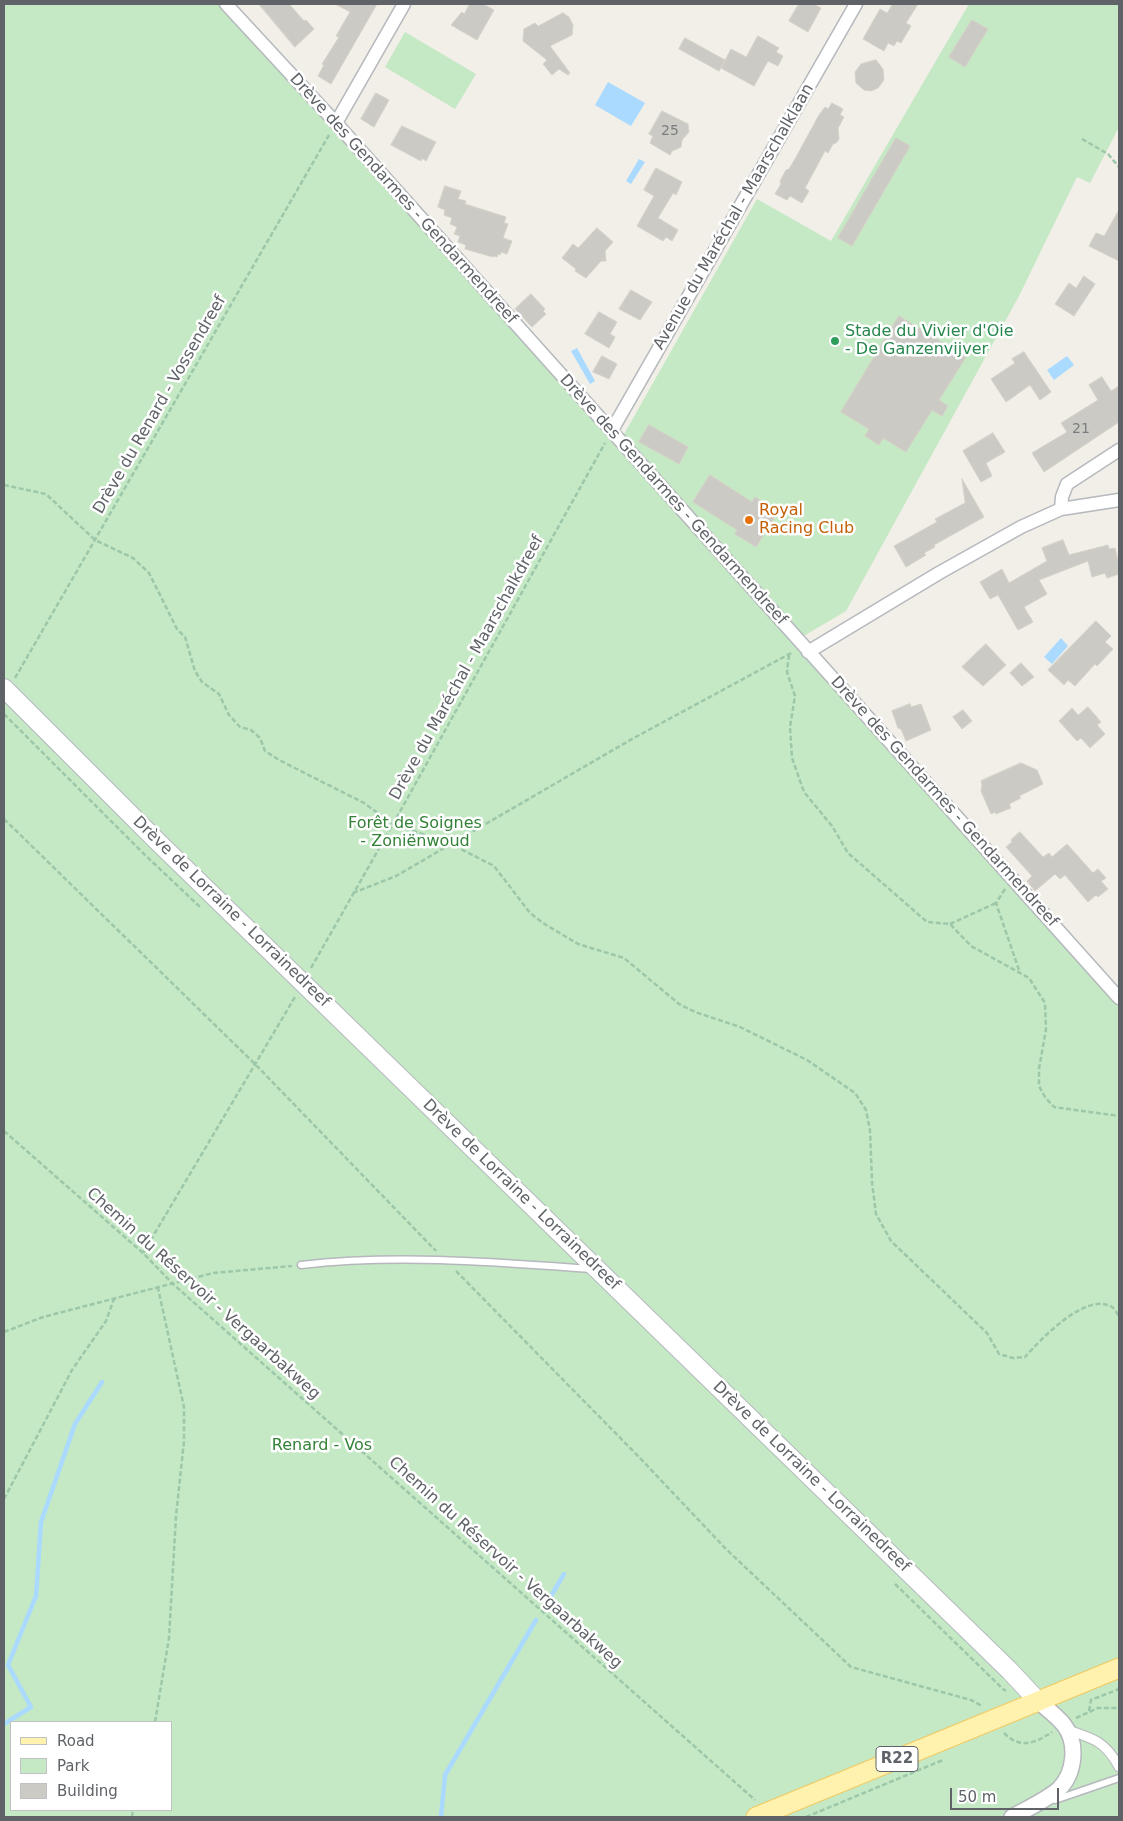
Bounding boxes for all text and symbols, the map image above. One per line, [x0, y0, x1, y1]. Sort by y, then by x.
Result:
street label: Drève des Gendarmes - Gendarmendreef [285, 70, 521, 328]
street label: Avenue du Maréchal - Maarschalklaan [650, 81, 818, 353]
house number: 25 [661, 123, 679, 139]
street label: Drève du Renard - Vossendreef [90, 293, 230, 517]
place label: Stade du Vivier d'Oie - De Ganzenvijver [845, 322, 1014, 360]
marker: Stade du Vivier d'Oie - De Ganzenvijver [829, 335, 841, 347]
street label: Drève des Gendarmes - Gendarmendreef [555, 371, 791, 629]
house number: 21 [1072, 421, 1090, 437]
place label: Royal Racing Club [759, 501, 854, 539]
marker: Royal Racing Club [743, 514, 755, 526]
street label: Drève du Maréchal - Maarschalkdreef [386, 532, 548, 804]
street label: Drève des Gendarmes - Gendarmendreef [826, 673, 1062, 931]
street label: Drève de Lorraine - Lorrainedreef [128, 813, 334, 1011]
park label: Forêt de Soignes - Zoniënwoud [348, 814, 482, 852]
street label: Drève de Lorraine - Lorrainedreef [418, 1096, 624, 1294]
street label: Chemin du Réservoir - Vergaarbakweg [82, 1184, 324, 1404]
street label: Drève de Lorraine - Lorrainedreef [708, 1378, 914, 1576]
park label: Renard - Vos [272, 1436, 372, 1456]
street label: Chemin du Réservoir - Vergaarbakweg [384, 1453, 626, 1673]
legend [10, 1721, 172, 1811]
text: Road [57, 1732, 95, 1750]
road number: R22 [876, 1746, 918, 1772]
text: Park [57, 1757, 89, 1775]
scale bar [953, 1778, 1062, 1810]
text: Building [57, 1782, 118, 1800]
text: 50 m [958, 1788, 996, 1806]

